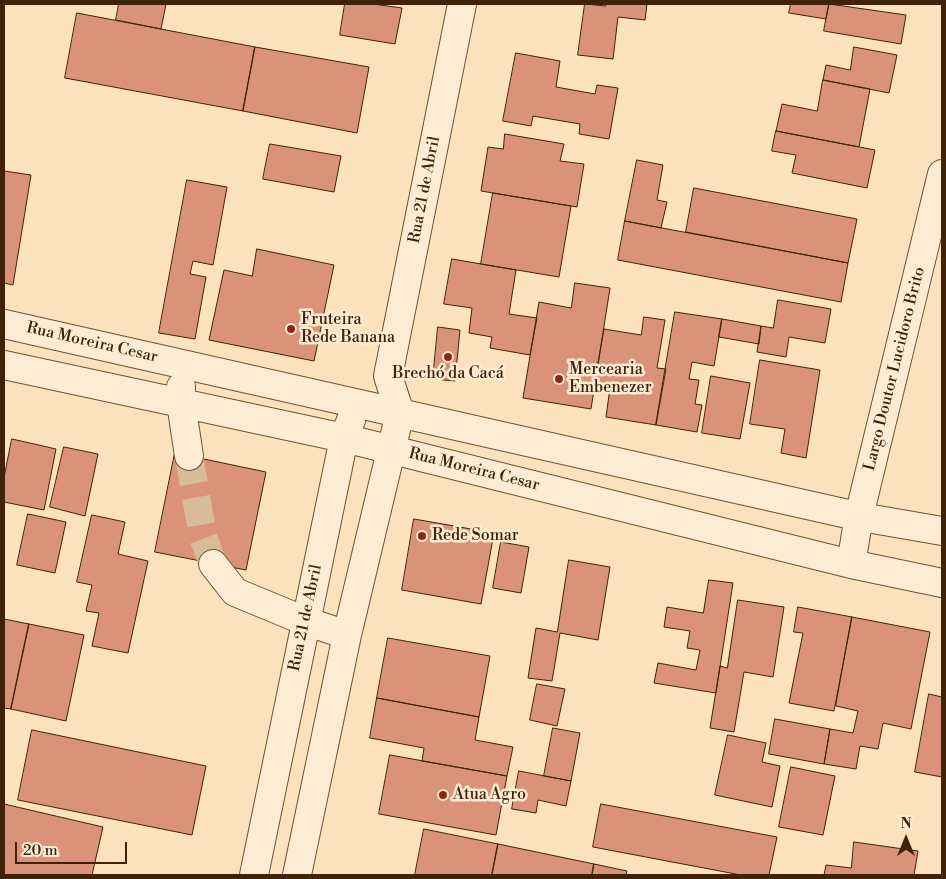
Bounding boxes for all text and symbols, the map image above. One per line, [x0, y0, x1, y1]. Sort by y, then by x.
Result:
street label: Rua 21 de Abril [405, 135, 445, 245]
street label: Largo Doutor Lucidoro Brito [860, 265, 930, 473]
place label: Fruteira Rede Banana [301, 310, 395, 348]
street label: Rua Moreira Cesar [24, 319, 160, 367]
marker: Fruteira Rede Banana [285, 323, 297, 335]
marker: Brechó da Cacá [442, 351, 454, 363]
place label: Mercearia Embenezer [569, 360, 652, 398]
place label: Brechó da Cacá [392, 364, 504, 384]
marker: Mercearia Embenezer [553, 373, 565, 385]
street label: Rua Moreira Cesar [407, 444, 541, 496]
place label: Rede Somar [432, 526, 519, 546]
marker: Rede Somar [416, 530, 428, 542]
street label: Rua 21 de Abril [285, 563, 327, 673]
place label: Atua Agro [453, 785, 526, 805]
marker: Atua Agro [437, 789, 449, 801]
north arrow [881, 814, 931, 864]
text: N [900, 815, 912, 833]
scale bar [18, 832, 130, 864]
text: 20 m [23, 841, 58, 860]

